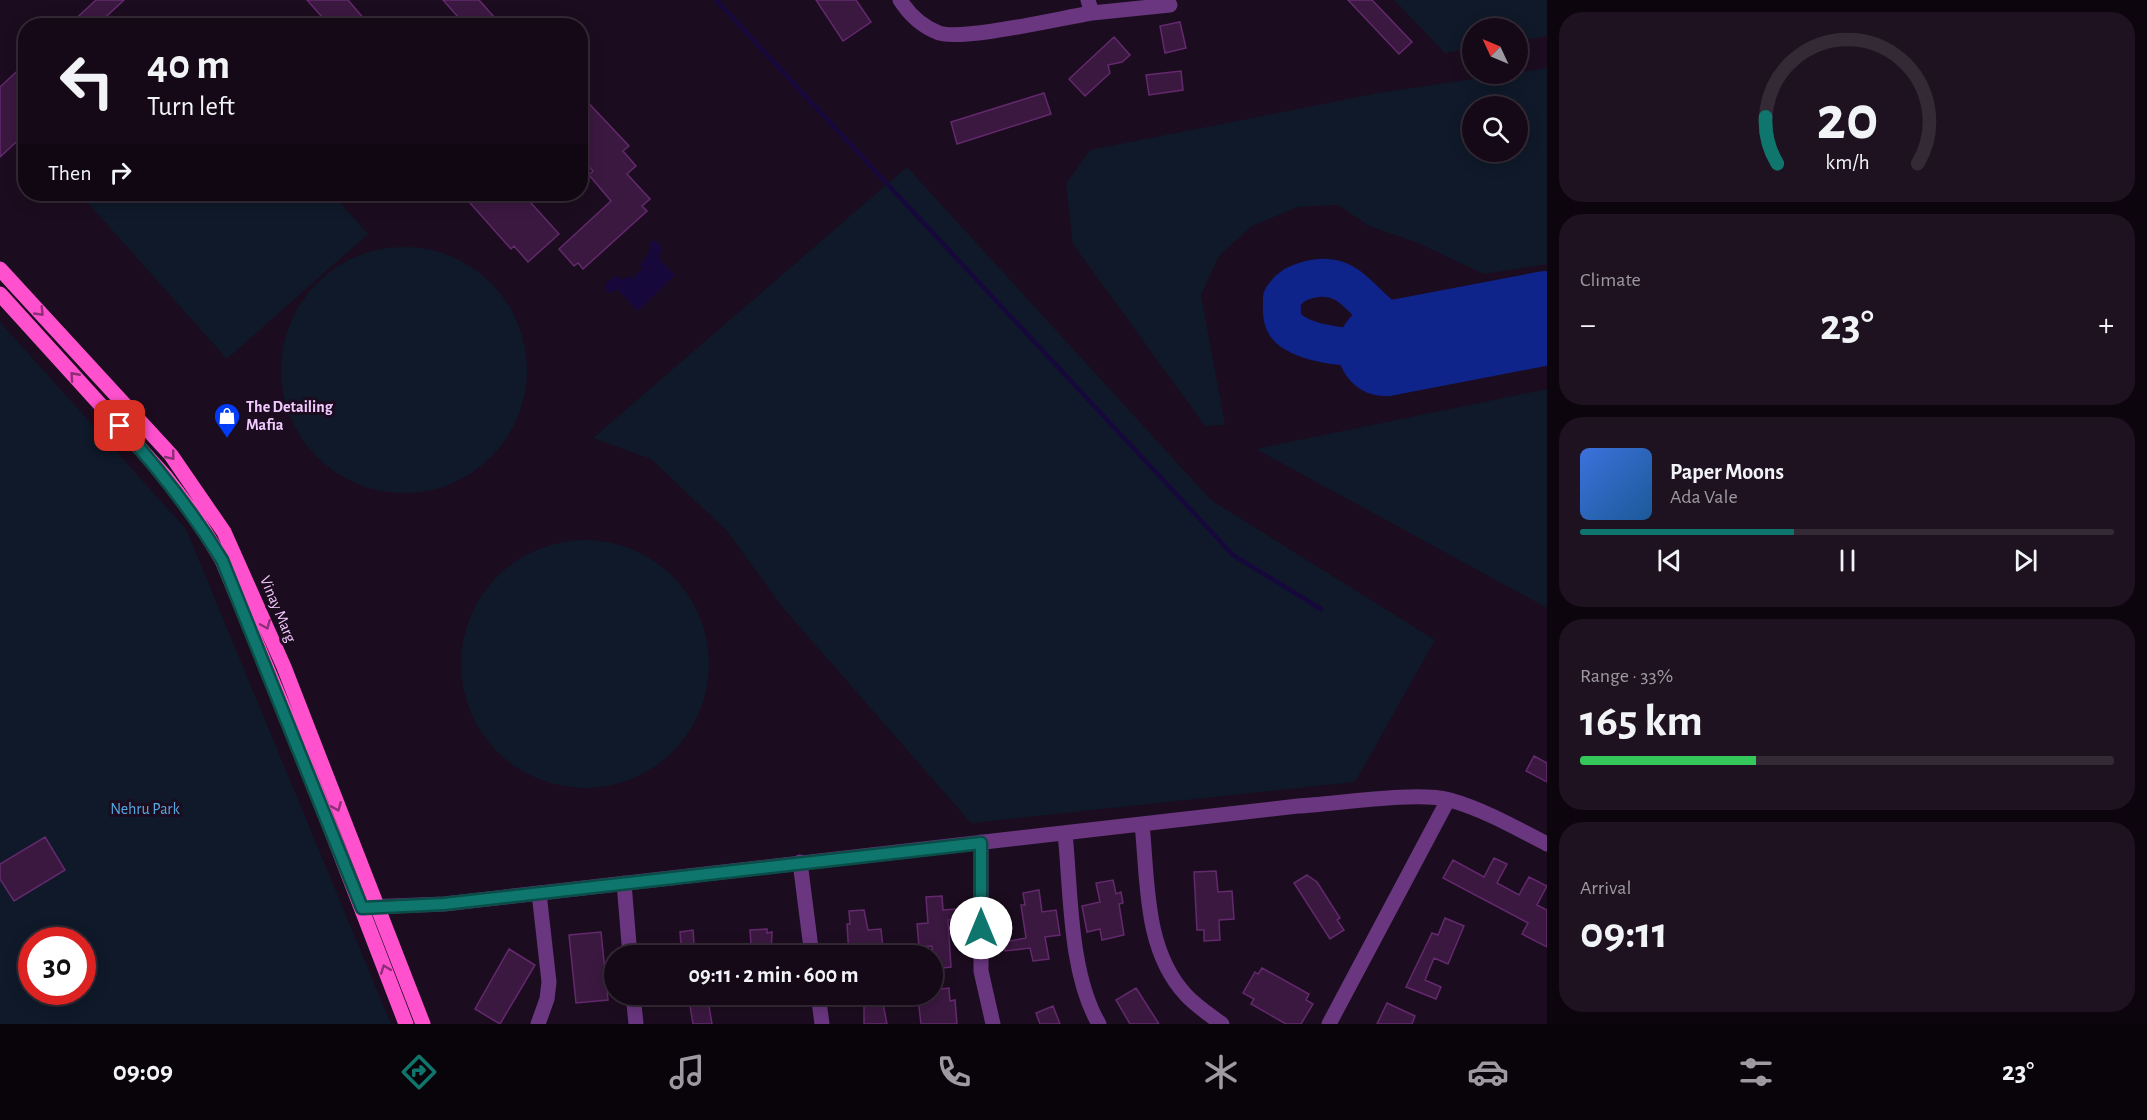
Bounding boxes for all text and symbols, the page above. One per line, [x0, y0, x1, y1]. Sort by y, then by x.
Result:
north arrow [1462, 18, 1528, 84]
map controls [1462, 18, 1528, 162]
icon: left [48, 42, 126, 120]
text: 40 m [147, 44, 230, 86]
text: 20 [1816, 88, 1878, 150]
text: Turn left [147, 93, 235, 120]
button: search [1462, 96, 1528, 162]
text: km/h [1825, 153, 1869, 174]
icon: right [104, 156, 137, 189]
text: Then [48, 162, 92, 184]
text: Climate [1580, 270, 1641, 290]
text: 23° [1820, 303, 1874, 348]
one-way arrow [33, 305, 44, 315]
text: − [1580, 309, 1596, 342]
text: + [2098, 309, 2114, 342]
one-way arrow [70, 372, 81, 382]
place label: The Detailing Mafia [246, 399, 334, 433]
pin [94, 400, 145, 451]
shop icon: The Detailing Mafia [212, 401, 242, 439]
icon: arrive [103, 409, 136, 442]
one-way arrow [163, 450, 174, 461]
text: Paper Moons [1670, 461, 1784, 483]
text: Ada Vale [1670, 487, 1738, 507]
icon: previous [1653, 544, 1686, 577]
icon: pause [1831, 544, 1864, 577]
icon: next [2009, 544, 2042, 577]
street label: Vinay Marg [256, 573, 299, 645]
one-way arrow [259, 619, 271, 630]
text: Range · 33% [1580, 666, 1673, 686]
text: 165 km [1580, 699, 1703, 744]
park label: Nehru Park [110, 801, 181, 817]
one-way arrow [330, 801, 342, 812]
text: Arrival [1580, 878, 1631, 898]
position arrow [949, 896, 1013, 960]
text: 09:11 [1580, 911, 1668, 956]
speed limit sign: 30 [18, 927, 96, 1005]
text: 09:11 · 2 min · 600 m [689, 964, 858, 986]
one-way arrow [380, 965, 393, 975]
icon: directions [398, 1051, 440, 1093]
icon: music [666, 1051, 708, 1093]
icon: phone [933, 1051, 975, 1093]
icon: climate [1200, 1051, 1242, 1093]
icon: car [1467, 1051, 1509, 1093]
icon: filters [1735, 1051, 1777, 1093]
text: 09:09 [113, 1058, 173, 1085]
text: 23° [2002, 1058, 2034, 1085]

